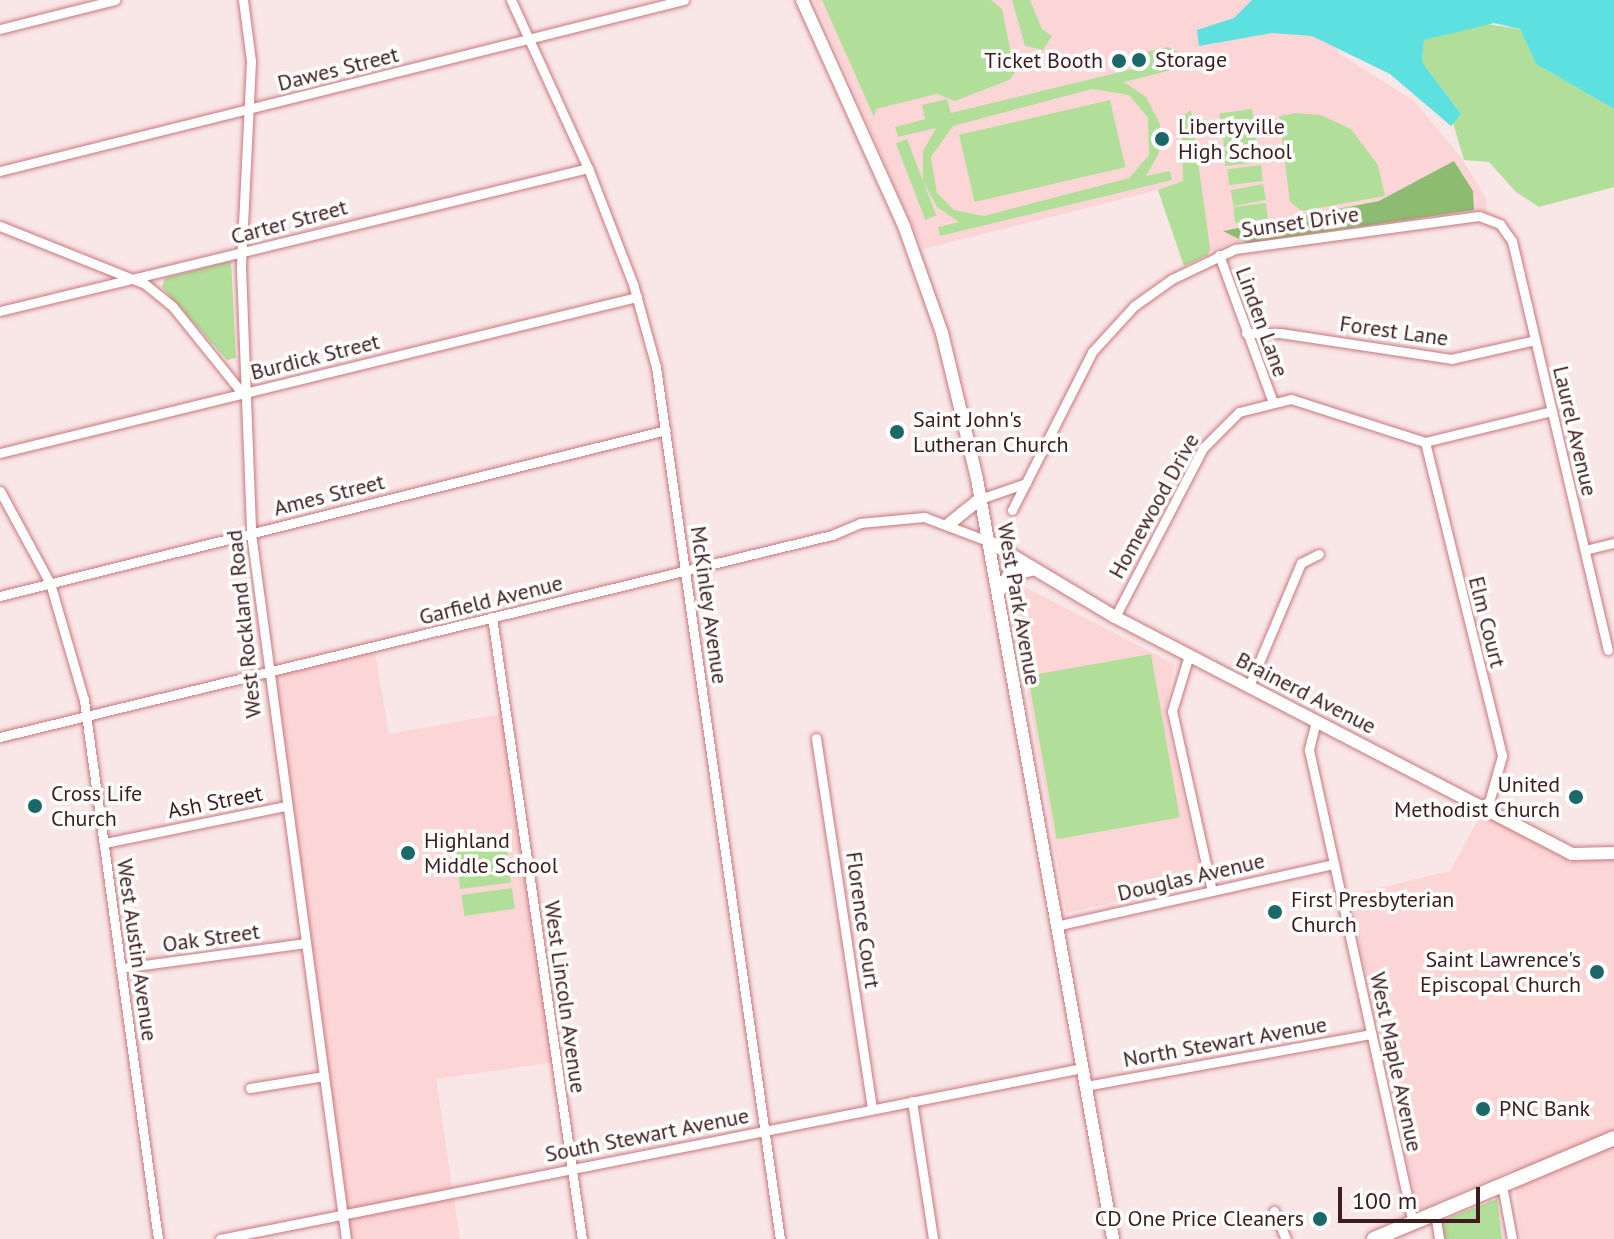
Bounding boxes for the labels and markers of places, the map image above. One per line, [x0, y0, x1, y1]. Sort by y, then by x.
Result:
place label: Storage [1155, 47, 1227, 73]
place label: Ticket Booth [984, 48, 1103, 74]
marker: Storage [1130, 51, 1148, 69]
marker: Ticket Booth [1110, 52, 1128, 70]
place label: Libertyville High School [1178, 113, 1292, 164]
marker: Libertyville High School [1153, 130, 1171, 148]
place label: Saint John's Lutheran Church [913, 406, 1069, 458]
marker: Saint John's Lutheran Church [888, 423, 906, 441]
place label: United Methodist Church [1394, 771, 1560, 822]
place label: Cross Life Church [51, 780, 142, 832]
marker: United Methodist Church [1567, 788, 1585, 806]
marker: Cross Life Church [26, 797, 44, 815]
place label: Highland Middle School [424, 827, 558, 878]
marker: Highland Middle School [399, 844, 417, 862]
place label: First Presbyterian Church [1291, 886, 1454, 938]
marker: First Presbyterian Church [1266, 903, 1284, 921]
place label: Saint Lawrence's Episcopal Church [1420, 946, 1581, 998]
marker: Saint Lawrence's Episcopal Church [1588, 963, 1606, 981]
place label: PNC Bank [1499, 1096, 1591, 1122]
marker: PNC Bank [1474, 1100, 1492, 1118]
place label: CD One Price Cleaners [1095, 1206, 1304, 1232]
marker: CD One Price Cleaners [1311, 1210, 1329, 1228]

